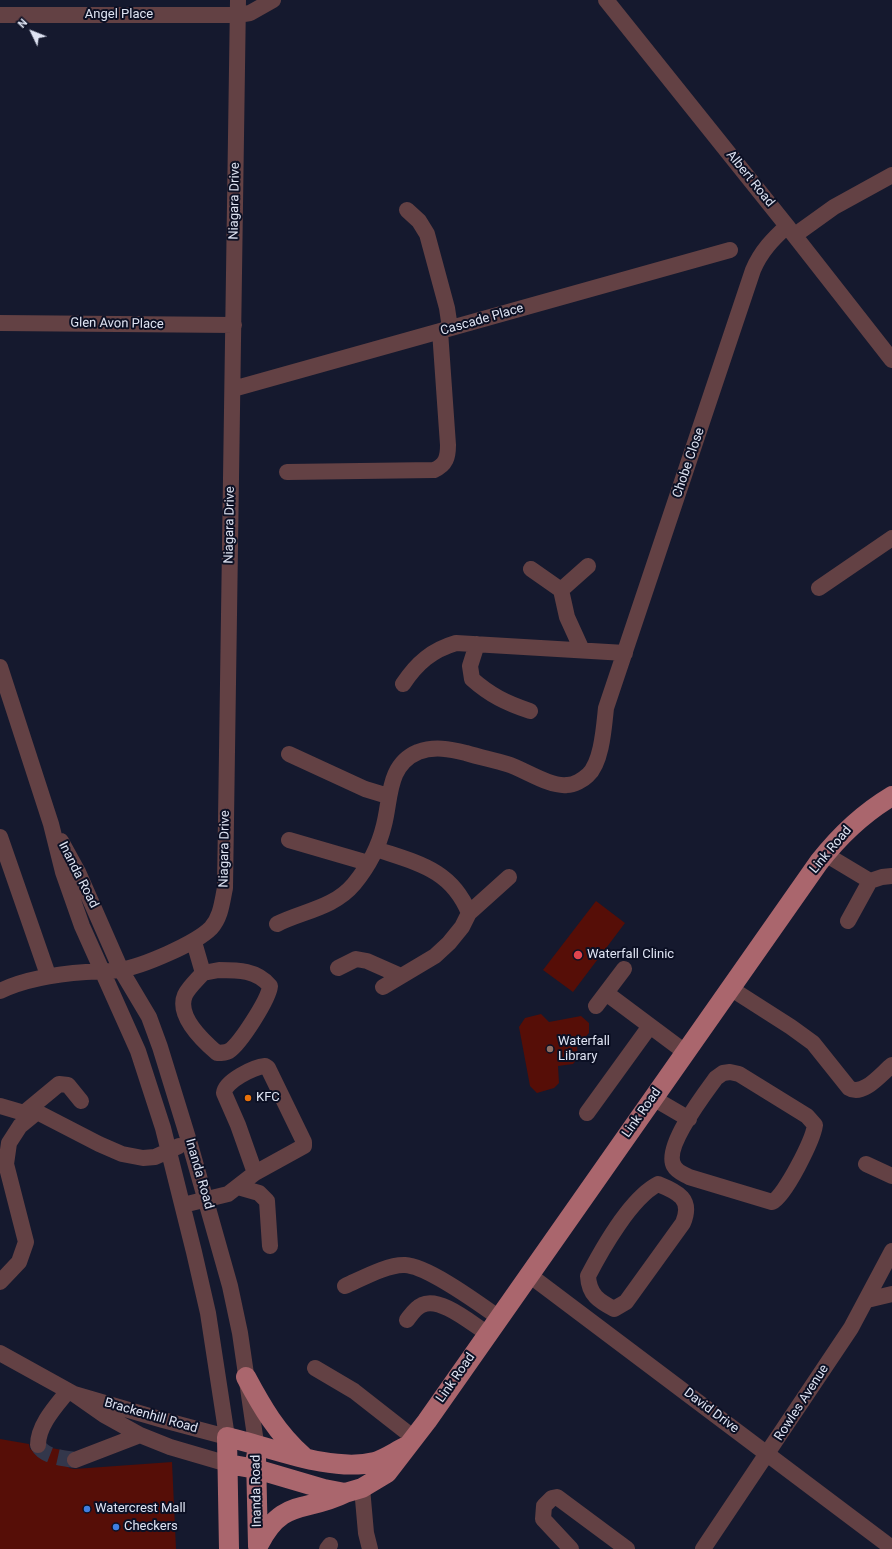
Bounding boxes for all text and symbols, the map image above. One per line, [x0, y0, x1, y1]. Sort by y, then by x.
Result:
street label: Angel Place [85, 7, 153, 23]
north arrow [12, 12, 52, 52]
text: N [15, 16, 30, 31]
street label: Albert Road [723, 148, 777, 210]
street label: Niagara Drive [227, 162, 243, 240]
street label: Cascade Place [439, 301, 525, 339]
street label: Glen Avon Place [70, 315, 164, 333]
street label: Chobe Close [670, 426, 708, 500]
street label: Niagara Drive [222, 486, 238, 564]
street label: Niagara Drive [217, 810, 233, 888]
street label: Link Road [807, 823, 855, 877]
street label: Inanda Road [55, 839, 101, 911]
place label: Waterfall Clinic [587, 947, 674, 963]
marker: Waterfall Clinic [572, 949, 584, 961]
place label: Waterfall Library [558, 1034, 610, 1065]
marker: Waterfall Library [545, 1044, 555, 1054]
street label: Link Road [619, 1085, 665, 1141]
place label: KFC [256, 1090, 280, 1106]
marker: KFC [243, 1093, 253, 1103]
street label: Inanda Road [182, 1137, 216, 1211]
street label: Link Road [433, 1350, 479, 1406]
street label: Rowles Avenue [772, 1362, 832, 1444]
street label: David Drive [680, 1385, 742, 1437]
street label: Brackenhill Road [103, 1395, 199, 1437]
street label: Inanda Road [249, 1455, 265, 1527]
place label: Watercrest Mall [95, 1501, 186, 1517]
marker: Watercrest Mall [82, 1504, 92, 1514]
place label: Checkers [124, 1519, 178, 1535]
marker: Checkers [111, 1522, 121, 1532]

